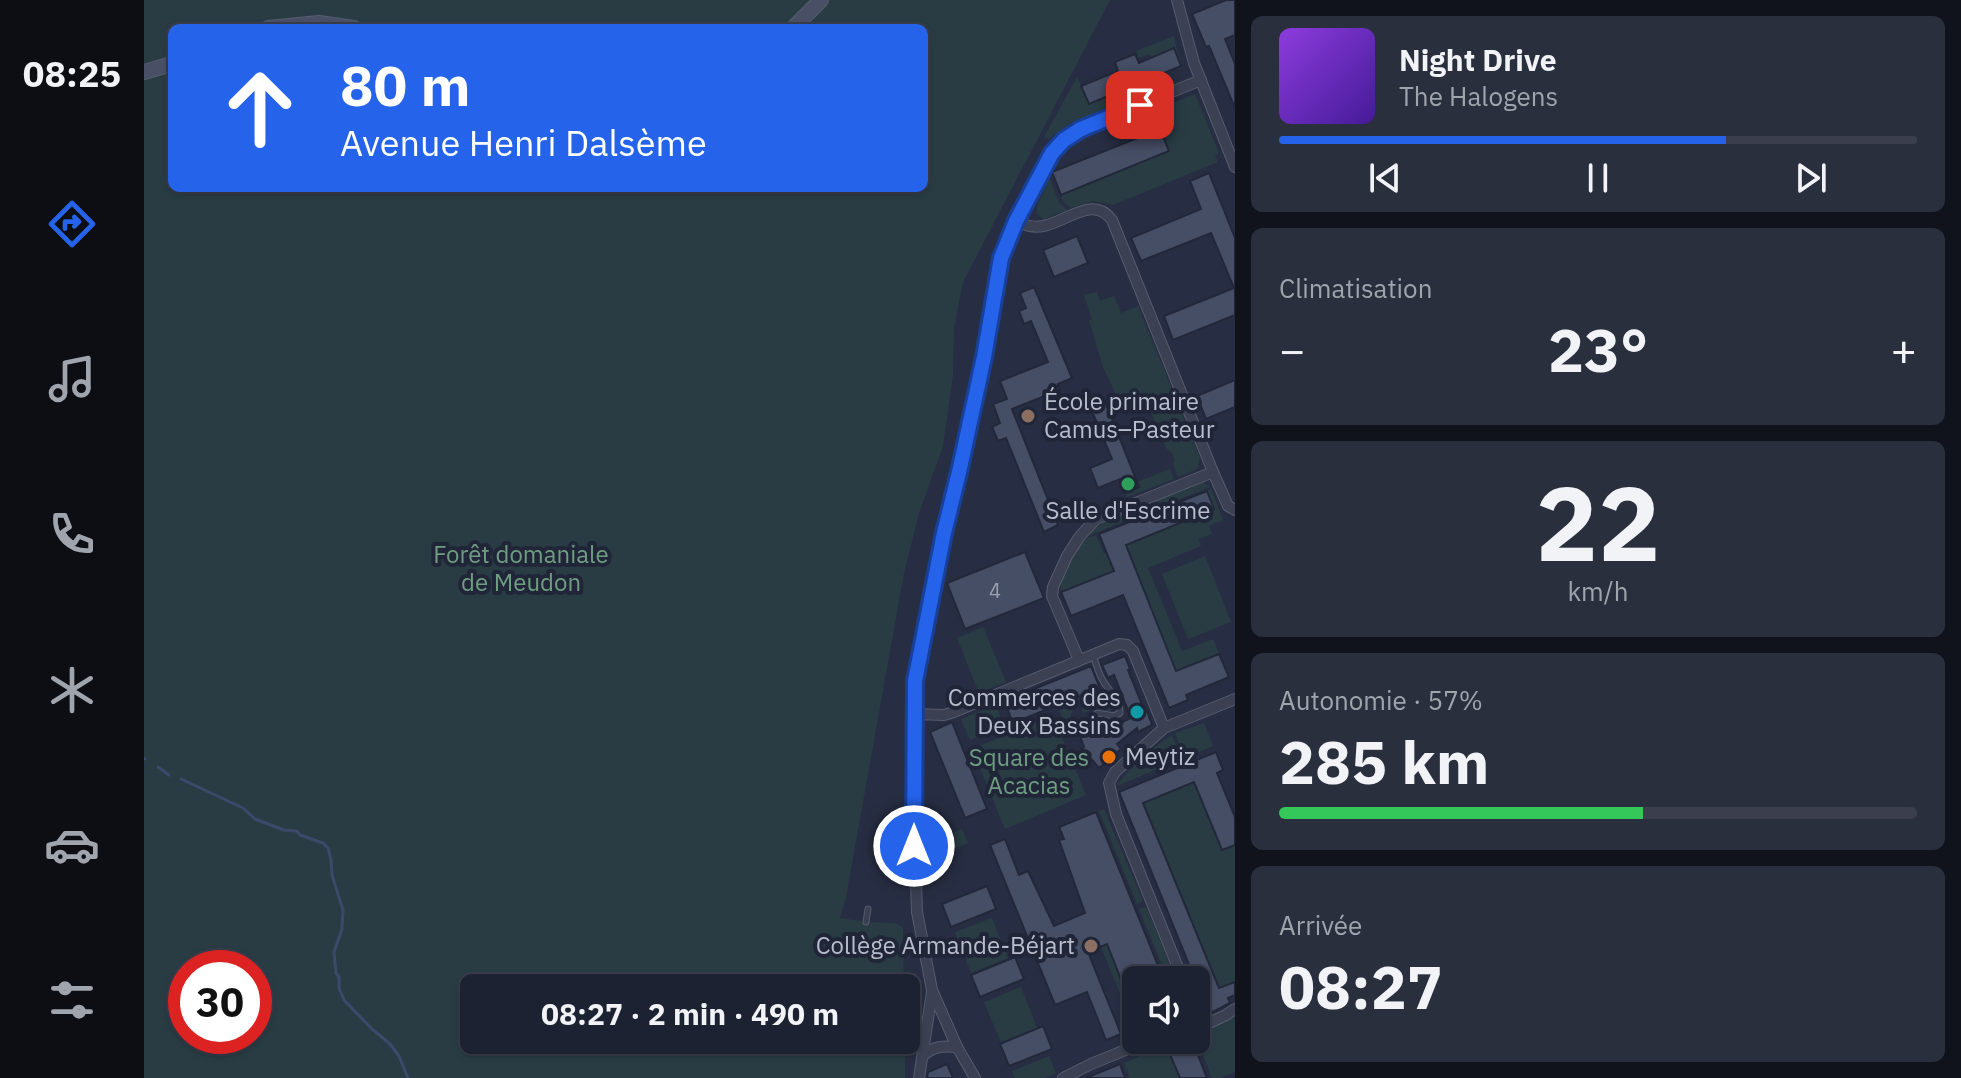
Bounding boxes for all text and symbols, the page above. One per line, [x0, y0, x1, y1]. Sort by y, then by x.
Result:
text: Night Drive [1399, 40, 1557, 79]
text: 80 m [340, 49, 470, 121]
text: 08:25 [23, 50, 121, 97]
icon: ahead [208, 56, 312, 160]
pin [1106, 71, 1174, 139]
text: The Halogens [1399, 79, 1558, 113]
icon: arrive [1118, 83, 1162, 127]
text: Avenue Henri Dalsème [340, 119, 707, 166]
icon: previous [1363, 156, 1407, 200]
icon: pause [1576, 156, 1620, 200]
icon: next [1789, 156, 1833, 200]
icon: directions [44, 196, 100, 252]
text: Climatisation [1279, 271, 1432, 305]
text: 23° [1548, 310, 1648, 389]
text: − [1279, 321, 1305, 378]
text: + [1891, 321, 1917, 378]
icon: music [44, 351, 100, 407]
place label: École primaire Camus–Pasteur [1044, 385, 1215, 445]
marker: École primaire Camus–Pasteur [1019, 407, 1037, 425]
text: 22 [1536, 454, 1660, 590]
marker: Salle d'Escrime [1119, 475, 1137, 493]
place label: Salle d'Escrime [1046, 494, 1210, 526]
icon: phone [44, 506, 100, 562]
park label: Forêt domaniale de Meudon [433, 538, 609, 598]
text: km/h [1567, 574, 1629, 608]
house number: 4 [989, 577, 1001, 604]
icon: climate [44, 662, 100, 718]
place label: Commerces des Deux Bassins [948, 681, 1121, 741]
text: Autonomie · 57% [1279, 683, 1483, 717]
marker: Commerces des Deux Bassins [1128, 703, 1146, 721]
text: 285 km [1279, 722, 1489, 801]
place label: Meytiz [1125, 740, 1195, 772]
park label: Square des Acacias [969, 741, 1089, 801]
marker: Meytiz [1100, 748, 1118, 766]
position arrow [872, 804, 956, 888]
icon: car [44, 817, 100, 873]
text: Arrivée [1279, 908, 1362, 942]
place label: Collège Armande-Béjart [816, 929, 1075, 961]
marker: Collège Armande-Béjart [1082, 937, 1100, 955]
text: 08:27 [1279, 947, 1443, 1026]
speed limit sign: 30 [168, 950, 272, 1054]
map controls [1122, 966, 1210, 1054]
button: sound [1122, 966, 1210, 1054]
icon: filters [44, 972, 100, 1028]
text: 08:27 · 2 min · 490 m [541, 994, 839, 1033]

